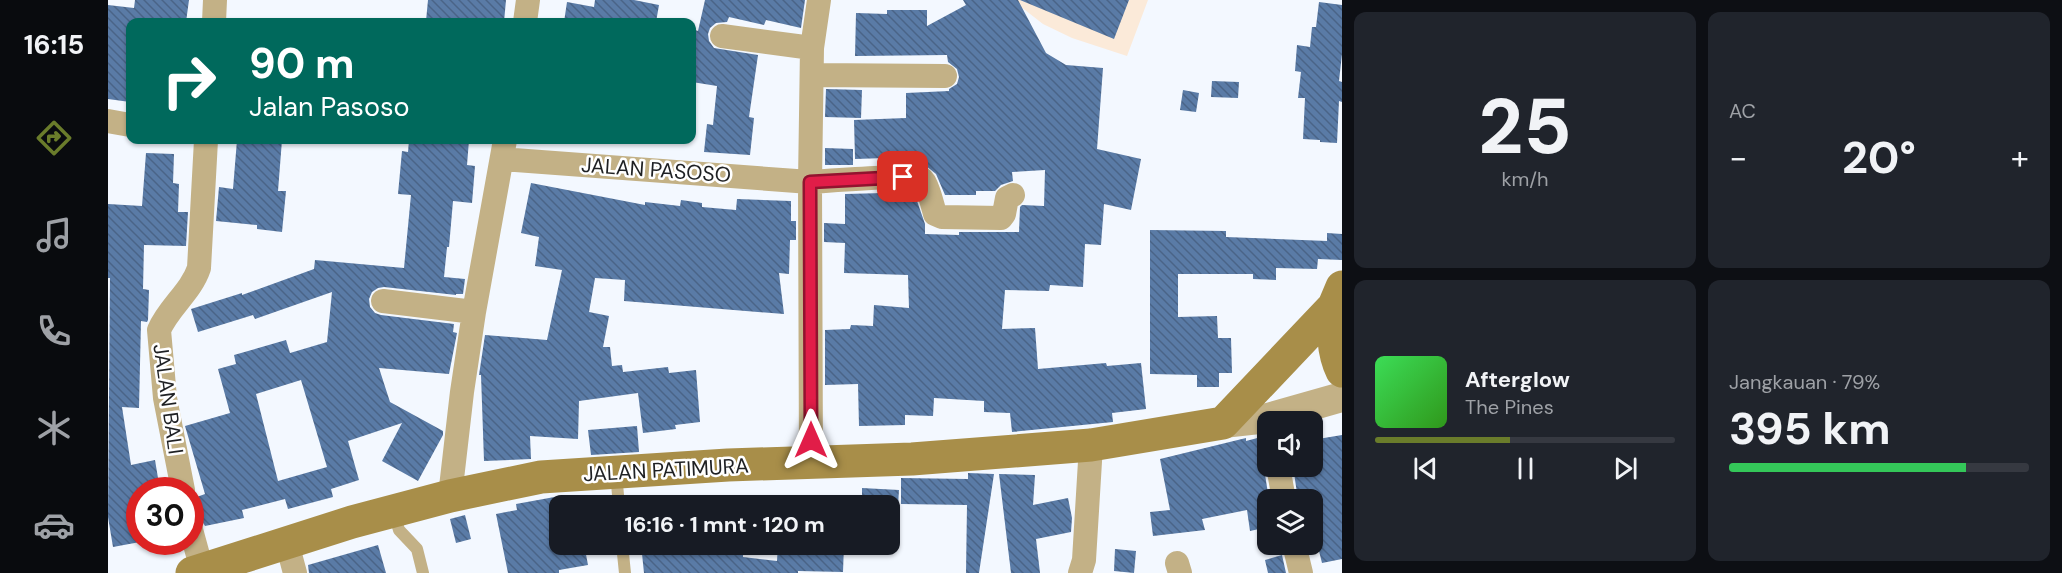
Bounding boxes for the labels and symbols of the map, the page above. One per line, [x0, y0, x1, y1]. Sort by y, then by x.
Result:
street label: JALAN PASOSO [580, 151, 732, 189]
pin [877, 151, 928, 202]
street label: JALAN BALI [146, 342, 190, 456]
position arrow [779, 408, 843, 472]
street label: JALAN PATIMURA [582, 452, 750, 488]
speed limit sign: 30 [126, 477, 204, 555]

